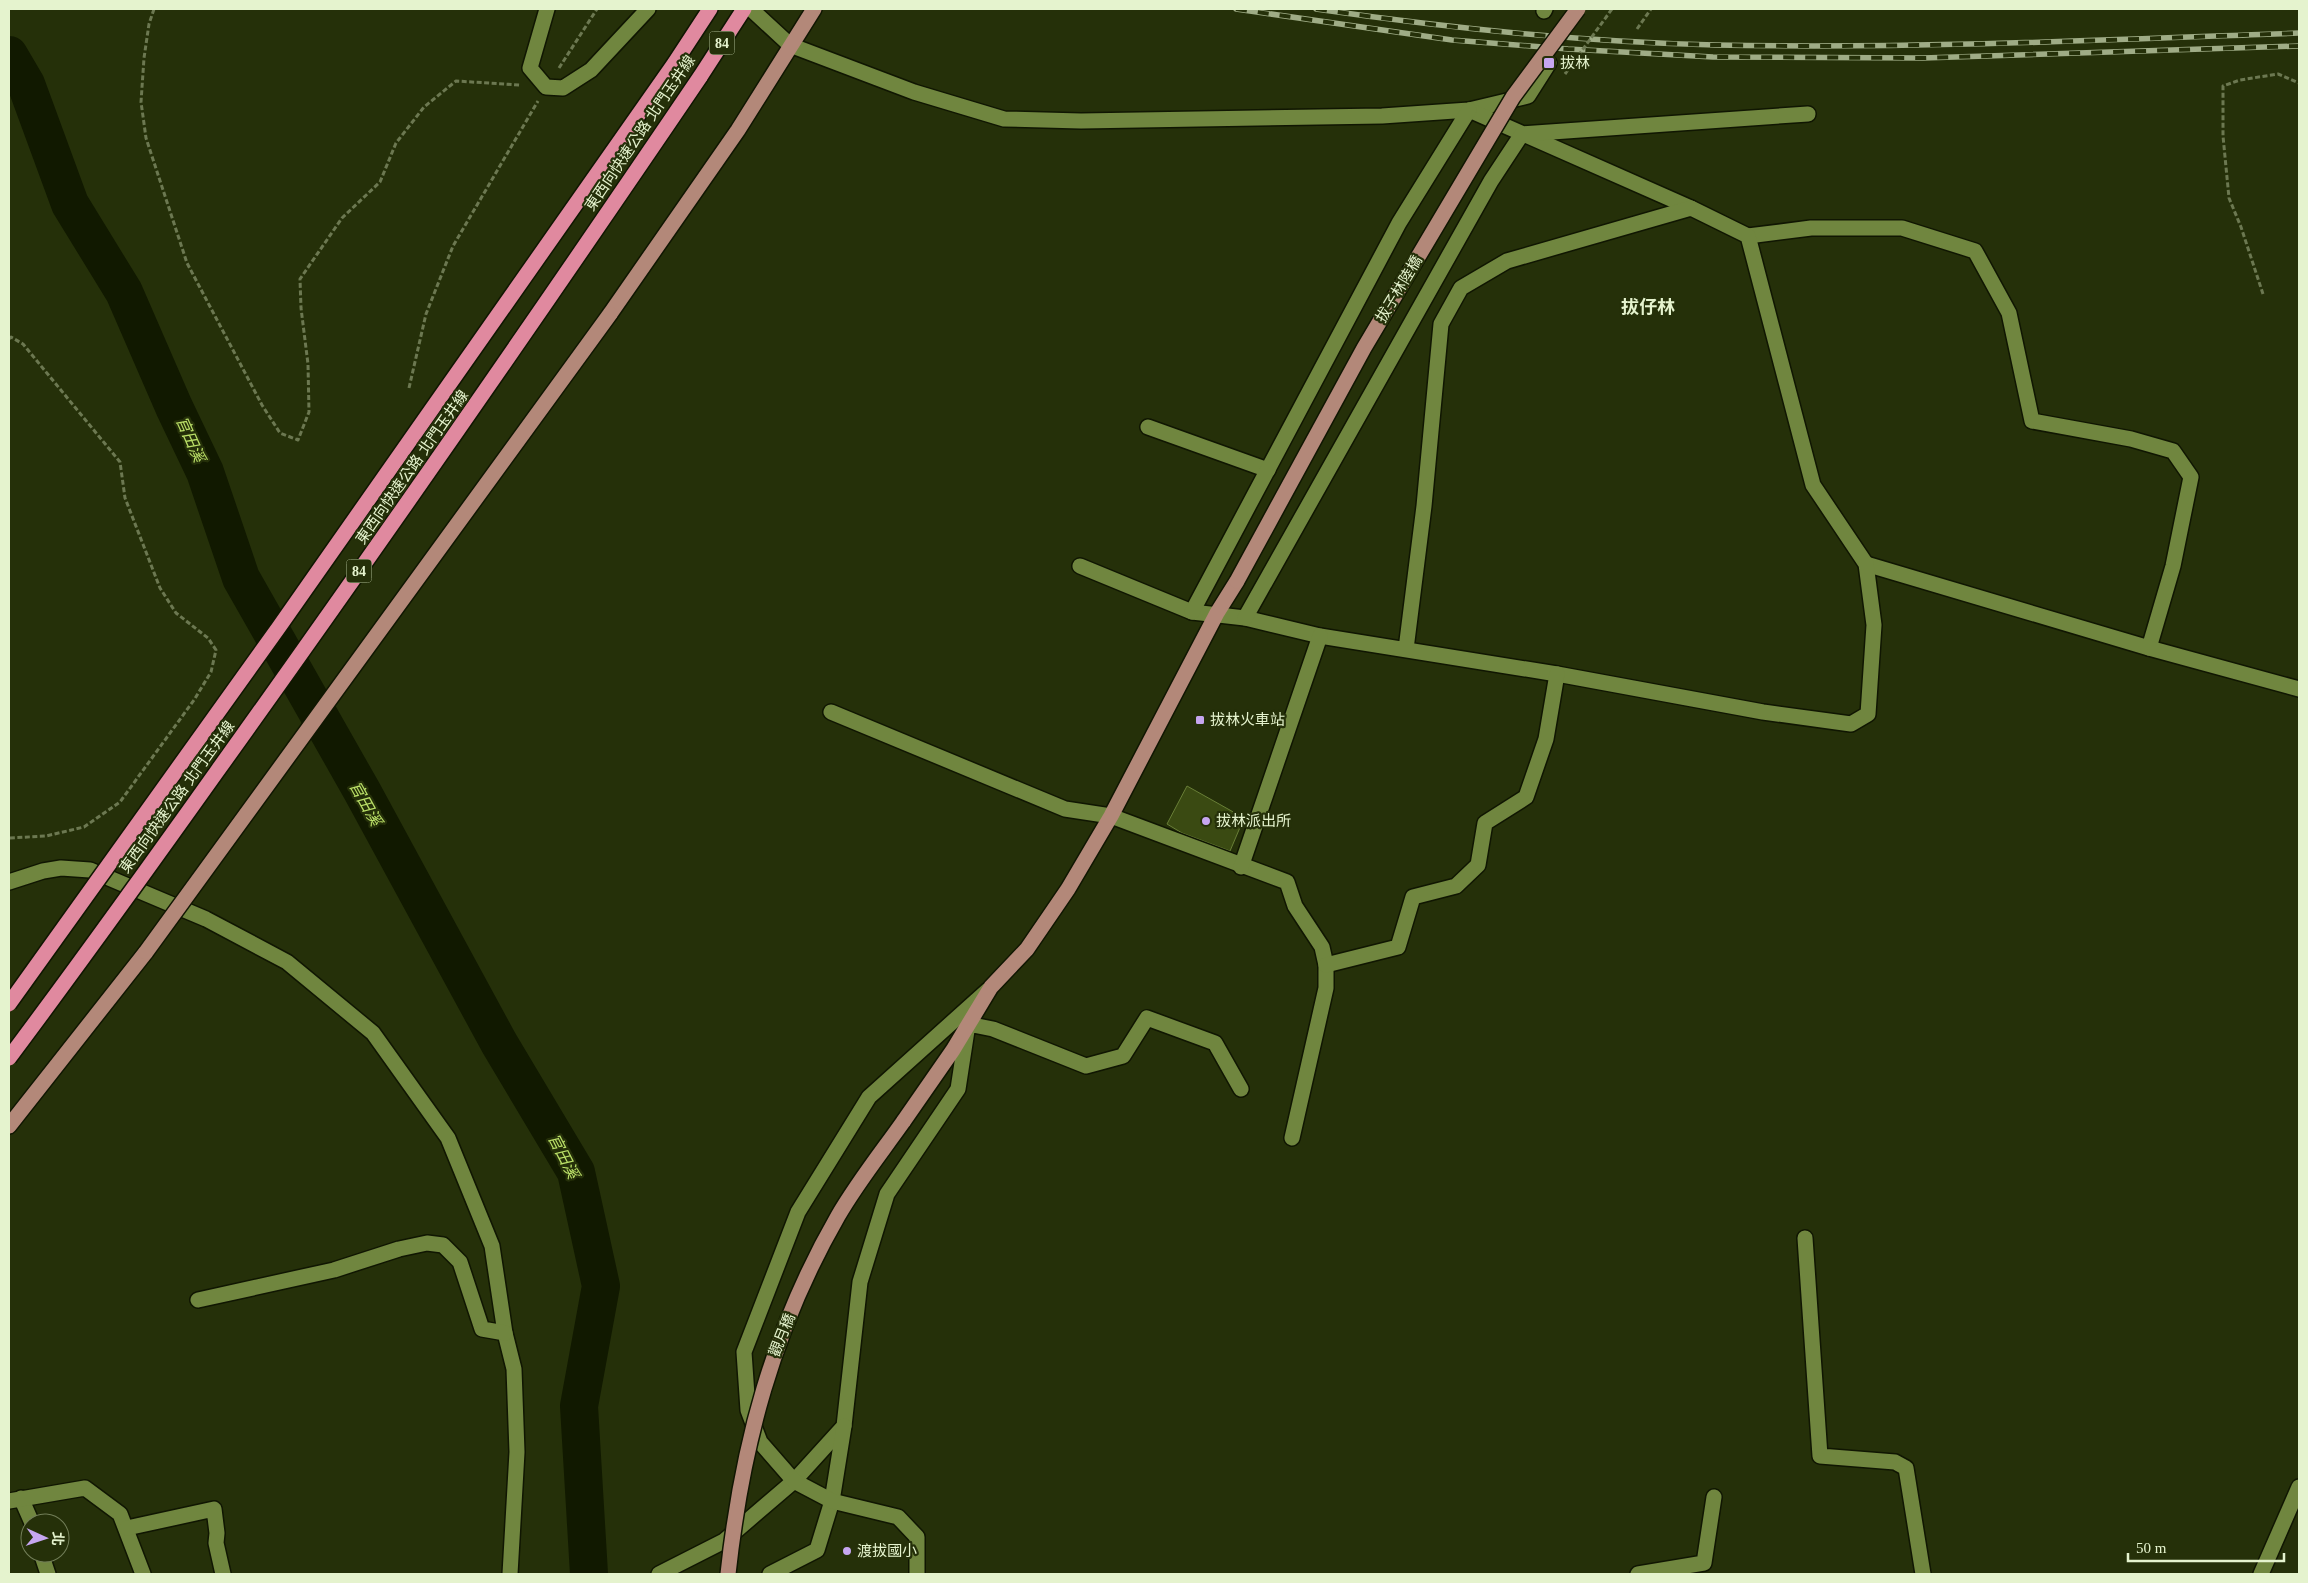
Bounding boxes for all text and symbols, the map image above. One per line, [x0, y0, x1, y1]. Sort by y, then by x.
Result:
road number: 84 [710, 32, 734, 54]
street label: 東西向快速公路 北門玉井線 [581, 52, 698, 214]
place label: 拔林 [1560, 55, 1590, 71]
marker: 拔林 [1542, 56, 1556, 70]
street label: 拔子林陸橋 [1373, 253, 1425, 325]
district label: 拔仔林 [1621, 297, 1675, 317]
street label: 東西向快速公路 北門玉井線 [352, 387, 471, 547]
water label: 官田溪 [173, 414, 209, 466]
road number: 84 [346, 560, 372, 582]
place label: 拔林火車站 [1210, 712, 1285, 728]
marker: 拔林火車站 [1194, 714, 1206, 726]
street label: 東西向快速公路 北門玉井線 [116, 717, 237, 876]
water label: 官田溪 [346, 778, 386, 830]
place label: 拔林派出所 [1216, 813, 1291, 829]
marker: 拔林派出所 [1200, 815, 1212, 827]
water label: 官田溪 [545, 1131, 583, 1183]
street label: 觀月穚 [766, 1311, 798, 1359]
north arrow [20, 1513, 70, 1563]
scale bar [2128, 1530, 2284, 1562]
text: 北 [50, 1531, 65, 1546]
text: 50 m [2136, 1540, 2167, 1556]
place label: 渡拔國小 [857, 1543, 917, 1559]
marker: 渡拔國小 [841, 1545, 853, 1557]

